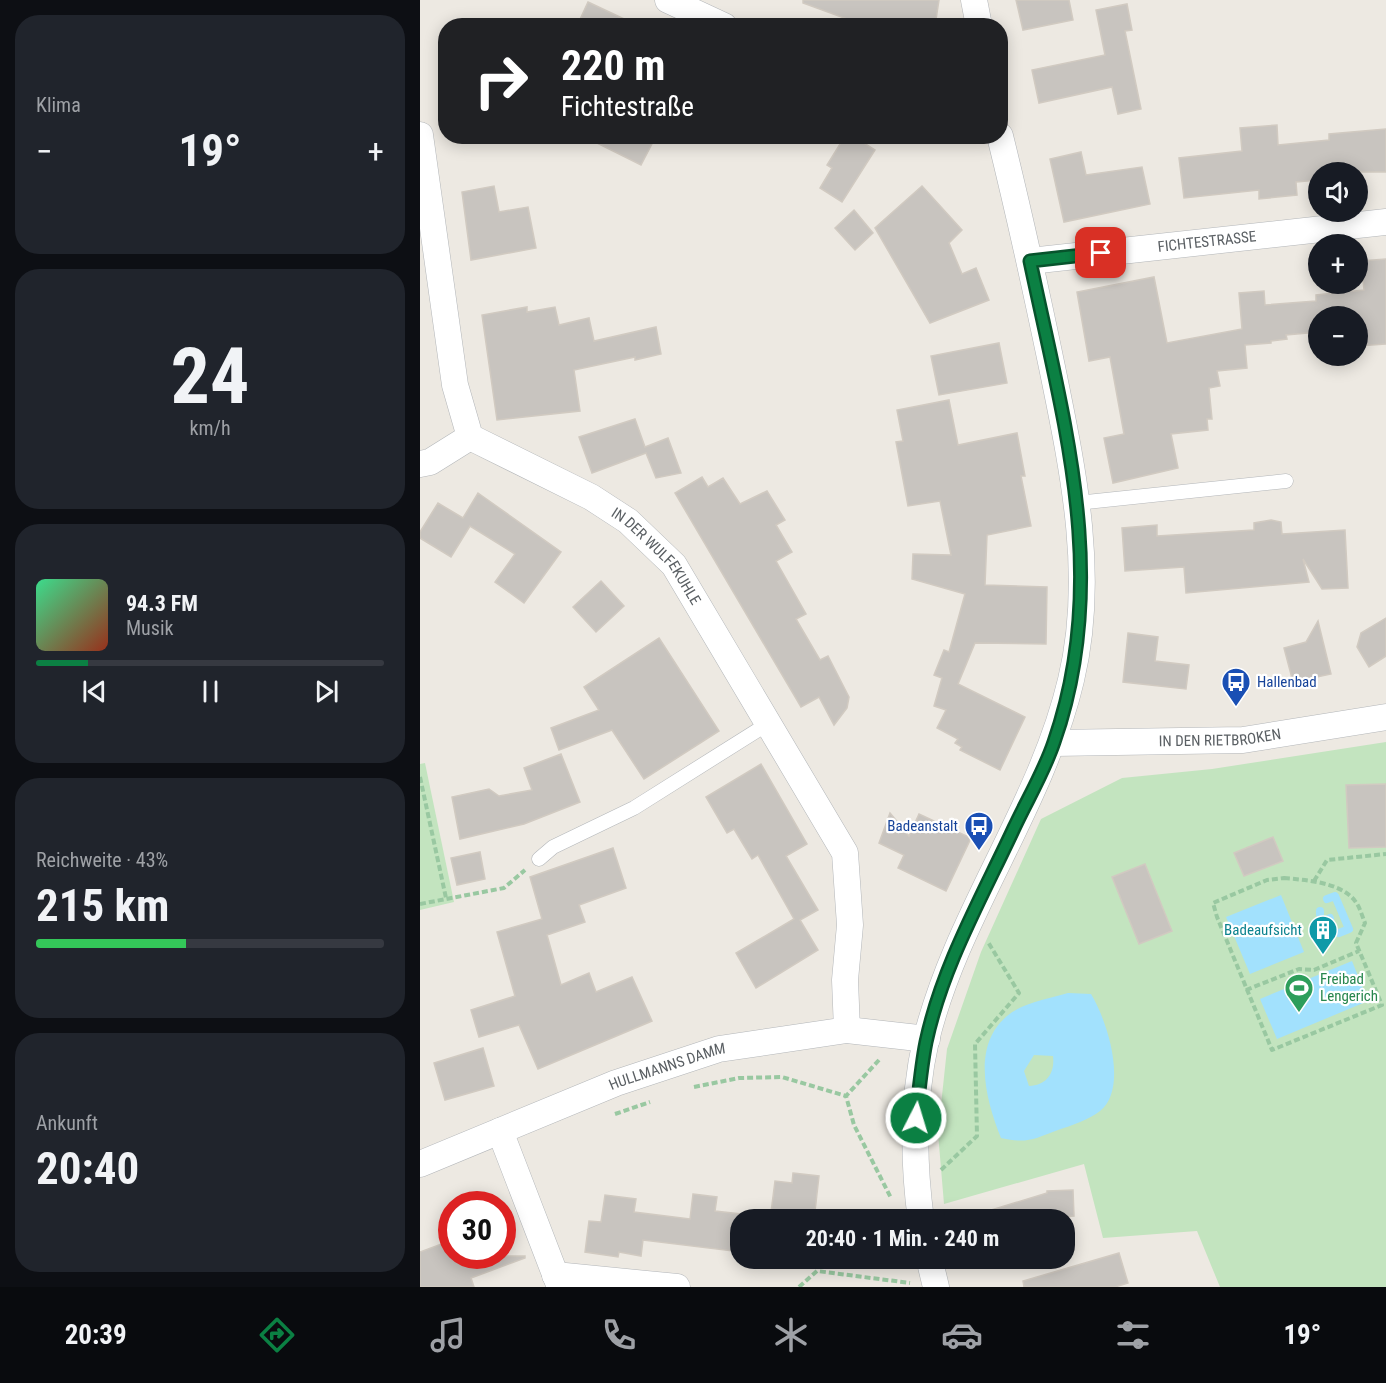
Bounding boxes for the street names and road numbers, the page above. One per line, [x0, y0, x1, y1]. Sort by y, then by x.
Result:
street label: FICHTESTRASSE [1157, 227, 1257, 256]
street label: IN DER WULFEKUHLE [608, 504, 705, 608]
street label: IN DEN RIETBROKEN [1159, 725, 1282, 750]
street label: HULLMANNS DAMM [606, 1039, 727, 1094]

